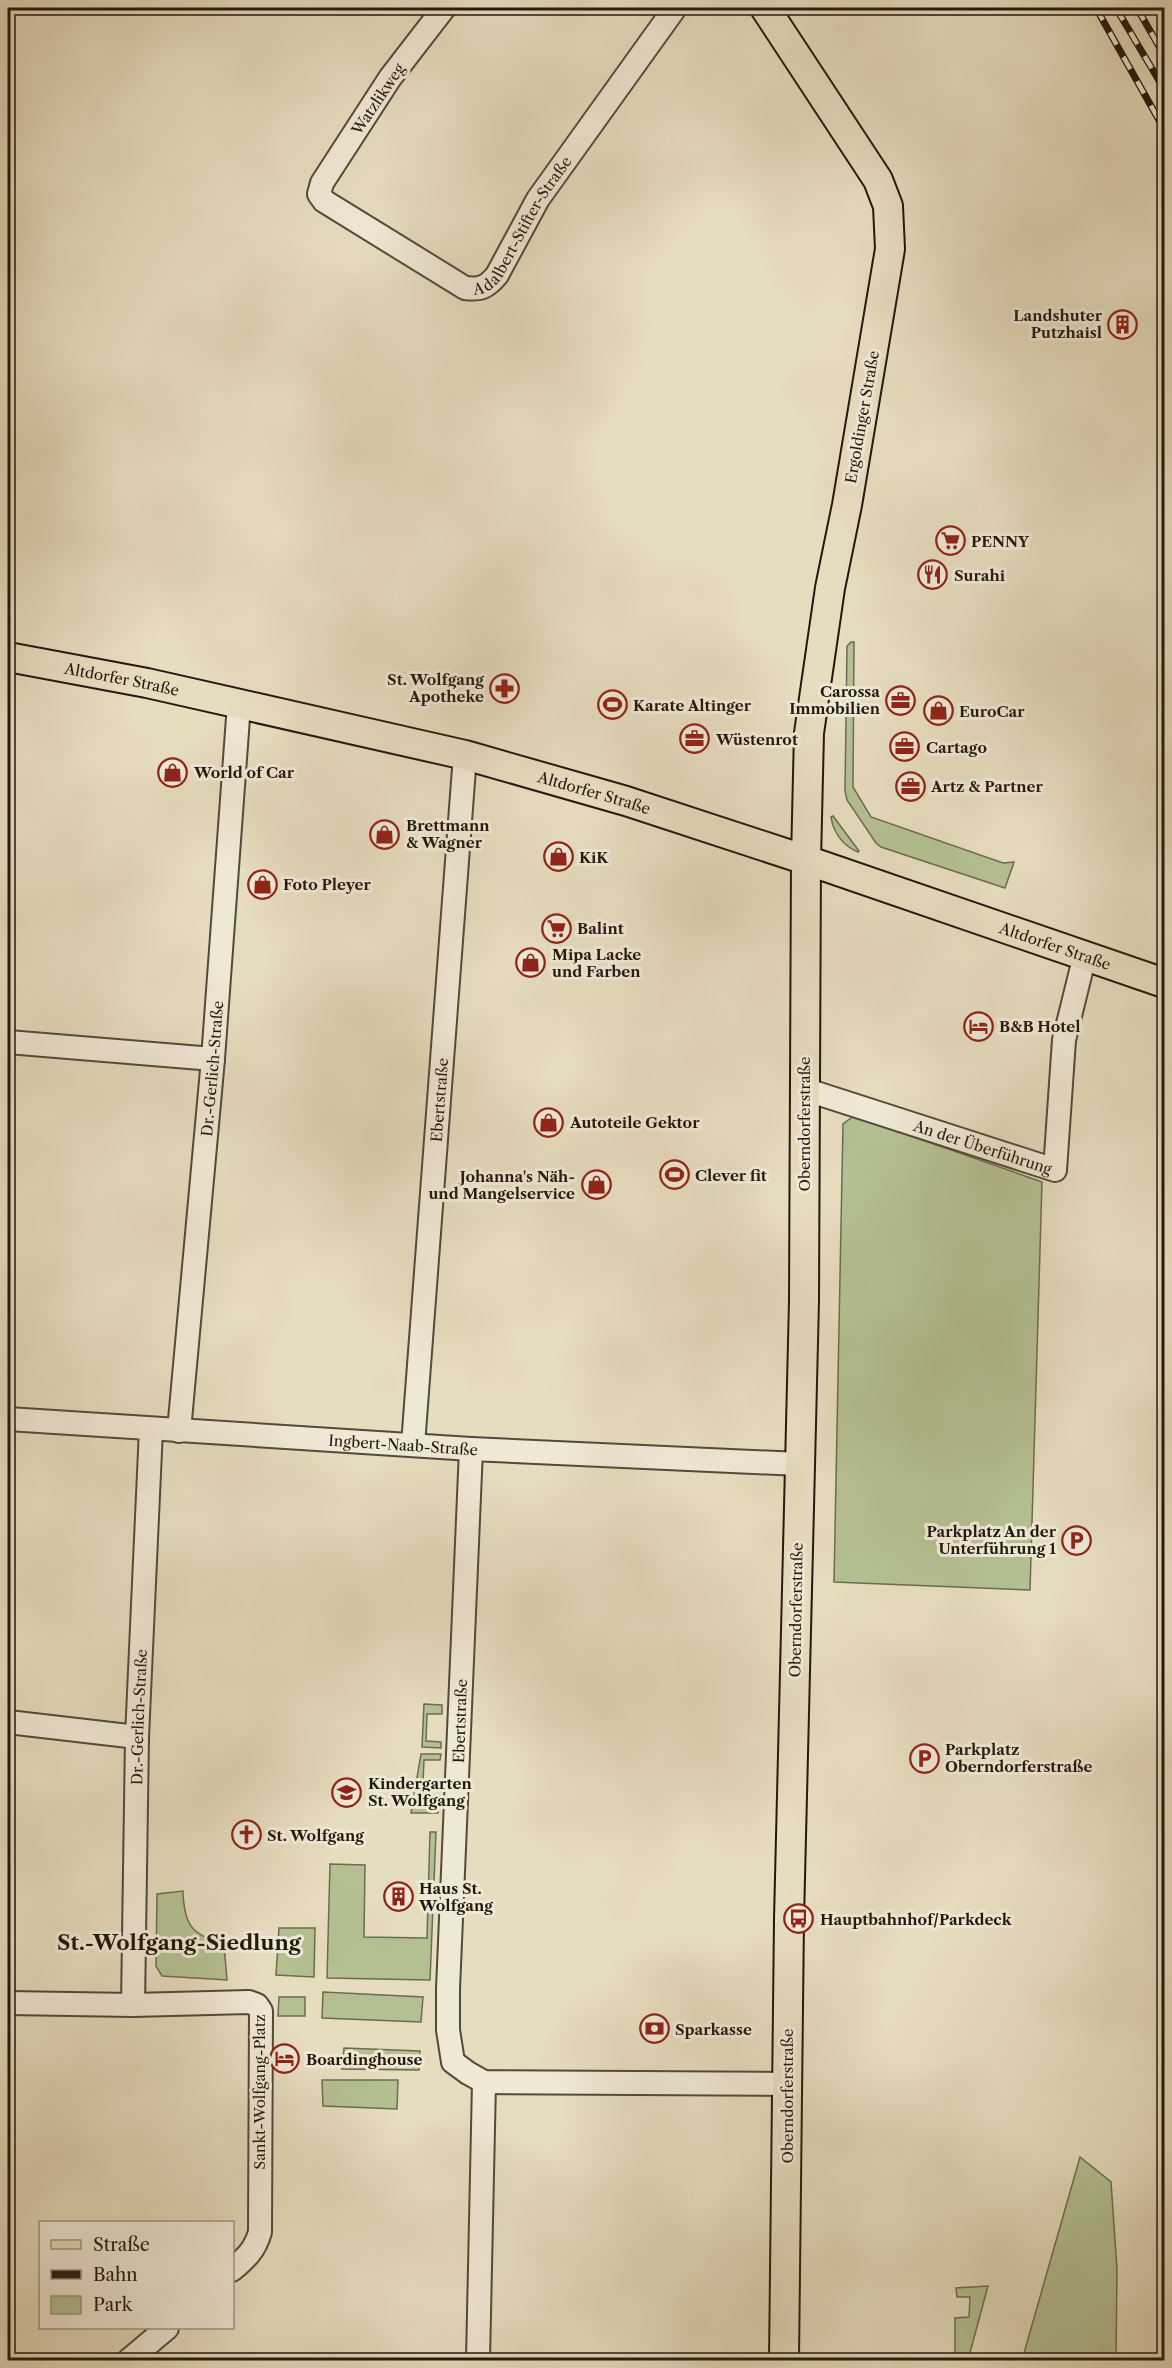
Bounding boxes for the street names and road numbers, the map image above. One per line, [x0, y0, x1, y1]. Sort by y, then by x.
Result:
street label: Watzlikweg [347, 60, 409, 139]
street label: Adalbert-Stifter-Straße [470, 152, 575, 299]
street label: Ergoldinger Straße [841, 349, 883, 485]
street label: Altdorfer Straße [62, 658, 181, 700]
street label: Altdorfer Straße [535, 767, 653, 818]
street label: Altdorfer Straße [996, 917, 1114, 974]
street label: Dr.-Gerlich-Straße [196, 1000, 227, 1137]
street label: Ebertstraße [426, 1057, 452, 1143]
street label: Oberndorferstraße [795, 1057, 814, 1191]
street label: An der Überführung [910, 1115, 1055, 1178]
street label: Ingbert-Naab-Straße [328, 1430, 478, 1459]
street label: Oberndorferstraße [785, 1542, 807, 1678]
street label: Dr.-Gerlich-Straße [127, 1649, 150, 1785]
street label: Ebertstraße [449, 1679, 471, 1763]
street label: Sankt-Wolfgang-Platz [250, 2014, 269, 2170]
street label: Oberndorferstraße [778, 2029, 797, 2163]

